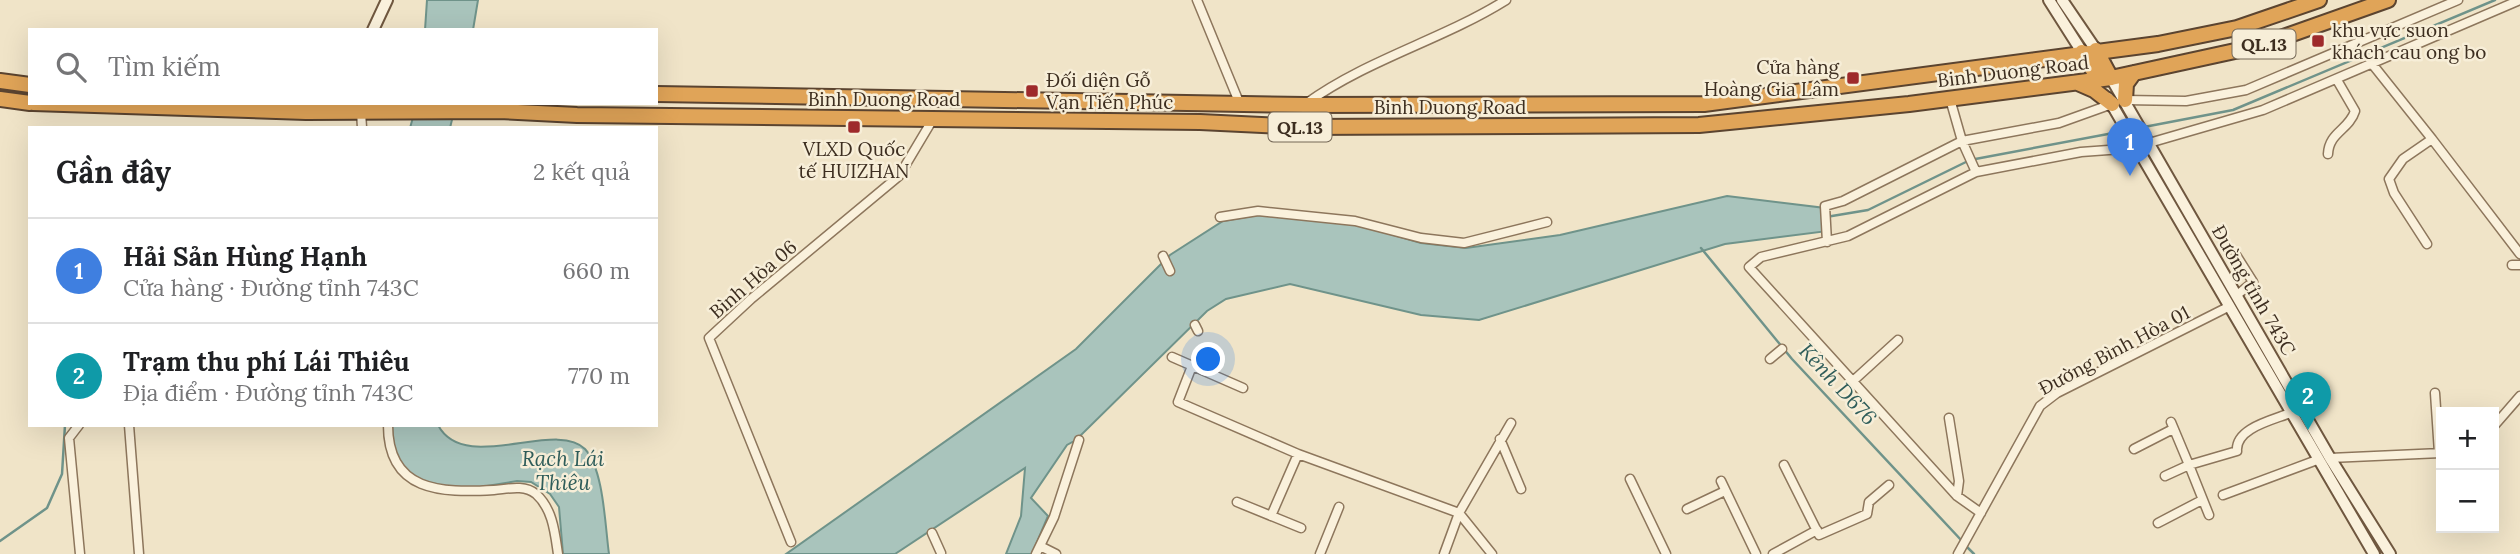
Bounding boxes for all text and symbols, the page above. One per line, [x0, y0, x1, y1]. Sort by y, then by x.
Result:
place label: khu vực suon khách cau ong bo [2332, 18, 2486, 64]
search box [28, 28, 658, 105]
road number: QL.13 [2232, 29, 2296, 58]
marker: khu vực suon khách cau ong bo [2310, 33, 2326, 49]
icon: search [52, 48, 90, 86]
text: Tìm kiếm [108, 50, 221, 83]
street label: Binh Duong Road [1936, 50, 2090, 92]
place label: Cửa hàng Hoàng Gia Lâm [1704, 55, 1839, 101]
place label: Đối diện Gỗ Vạn Tiến Phúc [1045, 68, 1173, 114]
marker: Cửa hàng Hoàng Gia Lâm [1845, 70, 1861, 86]
marker: Đối diện Gỗ Vạn Tiến Phúc [1024, 83, 1040, 99]
street label: Binh Duong Road [808, 87, 960, 111]
street label: Binh Duong Road [1374, 95, 1526, 119]
road number: QL.13 [1268, 112, 1332, 142]
pin: 1 [2107, 118, 2153, 176]
marker: VLXD Quốc tế HUIZHAN [846, 119, 862, 135]
place label: VLXD Quốc tế HUIZHAN [799, 137, 909, 183]
text: Gần đây [56, 153, 171, 191]
text: 2 kết quả [533, 157, 630, 186]
street label: Đường tỉnh 743C [2207, 220, 2301, 360]
street label: Bình Hòa 06 [704, 234, 802, 323]
text: Hải Sản Hùng Hạnh [123, 240, 367, 273]
text: 1 [74, 256, 84, 285]
text: 660 m [563, 256, 630, 285]
text: Cửa hàng · Đường tỉnh 743C [123, 273, 419, 302]
street label: Đường Bình Hòa 01 [2034, 300, 2194, 400]
water label: Kênh D676 [1793, 337, 1883, 431]
your location [1191, 342, 1225, 376]
text: Trạm thu phí Lái Thiêu [123, 345, 410, 378]
text: 2 [73, 361, 85, 390]
text: 770 m [568, 361, 630, 390]
pin: 2 [2285, 372, 2331, 430]
text: Địa điểm · Đường tỉnh 743C [123, 378, 413, 407]
map controls [2436, 407, 2499, 533]
button: + [2436, 407, 2499, 470]
water label: Rạch Lái Thiêu [522, 445, 604, 496]
button: − [2436, 470, 2499, 533]

